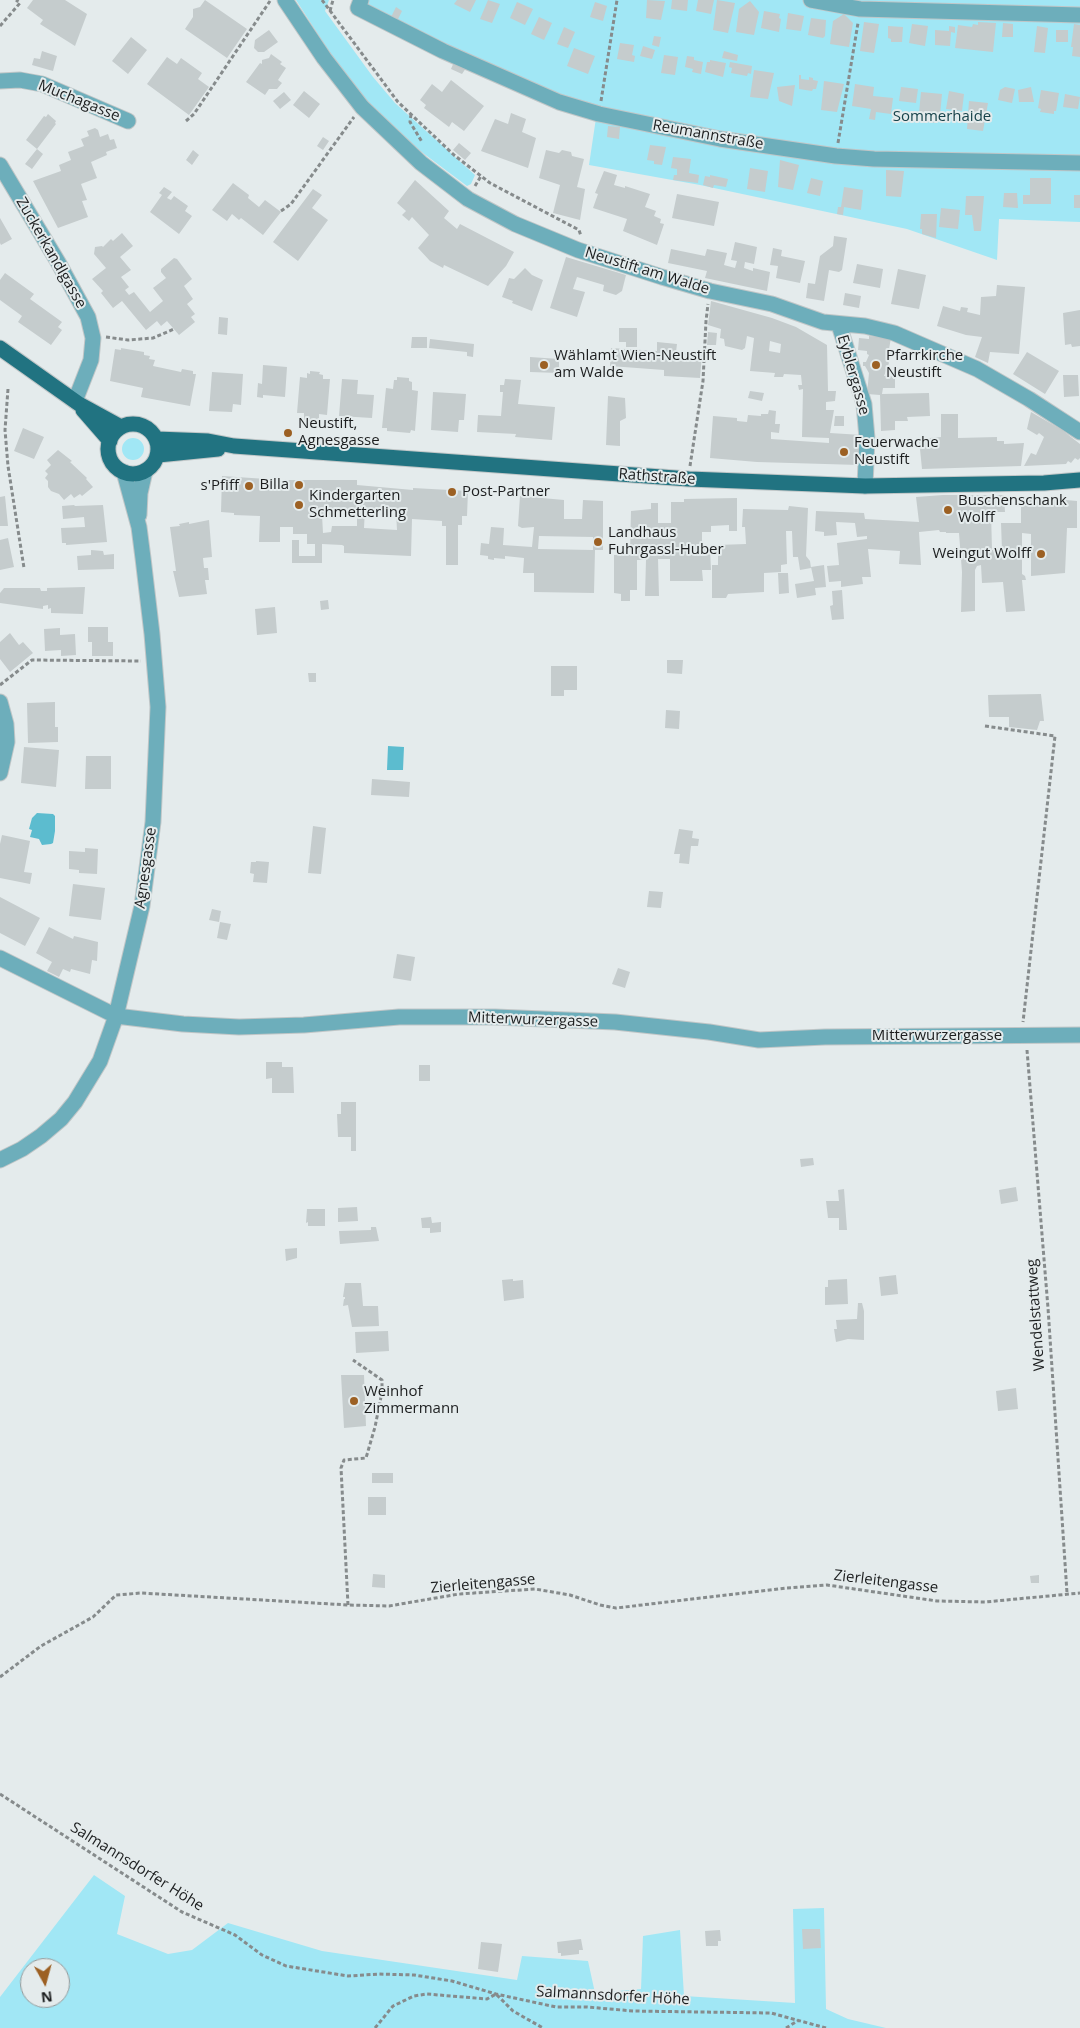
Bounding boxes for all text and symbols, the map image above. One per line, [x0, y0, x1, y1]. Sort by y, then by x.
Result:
street label: Muchagasse [35, 76, 123, 126]
park label: Sommerhaide [893, 108, 991, 126]
street label: Reumannstraße [651, 116, 765, 154]
street label: Zuckerkandlgasse [12, 194, 90, 312]
street label: Neustift am Walde [583, 244, 711, 298]
street label: Eyblergasse [833, 333, 873, 417]
place label: Wählamt Wien-Neustift am Walde [554, 347, 716, 382]
place label: Pfarrkirche Neustift [886, 347, 963, 382]
marker: Wählamt Wien-Neustift am Walde [538, 359, 550, 371]
marker: Pfarrkirche Neustift [870, 359, 882, 371]
place label: Neustift, Agnesgasse [298, 415, 380, 450]
marker: Neustift, Agnesgasse [282, 427, 294, 439]
place label: Feuerwache Neustift [854, 434, 939, 469]
marker: Feuerwache Neustift [838, 446, 850, 458]
street label: Rathstraße [618, 465, 696, 489]
place label: Billa [260, 476, 289, 494]
place label: s'Pfiff [201, 477, 239, 495]
marker: Billa [293, 479, 305, 491]
marker: s'Pfiff [243, 480, 255, 492]
place label: Post-Partner [462, 483, 550, 501]
marker: Post-Partner [446, 486, 458, 498]
place label: Kindergarten Schmetterling [309, 487, 406, 522]
place label: Buschenschank Wolff [958, 492, 1067, 527]
marker: Kindergarten Schmetterling [293, 499, 305, 511]
marker: Buschenschank Wolff [942, 504, 954, 516]
place label: Landhaus Fuhrgassl-Huber [608, 524, 724, 559]
marker: Landhaus Fuhrgassl-Huber [592, 536, 604, 548]
place label: Weingut Wolff [932, 545, 1031, 563]
marker: Weingut Wolff [1035, 548, 1047, 560]
street label: Agnesgasse [131, 826, 161, 910]
street label: Mitterwurzergasse [468, 1009, 598, 1031]
street label: Mitterwurzergasse [872, 1027, 1002, 1045]
street label: Wendelstattweg [1023, 1258, 1049, 1372]
place label: Weinhof Zimmermann [364, 1383, 459, 1418]
marker: Weinhof Zimmermann [348, 1395, 360, 1407]
street label: Zierleitengasse [833, 1567, 939, 1597]
street label: Zierleitengasse [430, 1570, 536, 1598]
street label: Salmannsdorfer Höhe [67, 1819, 207, 1915]
north arrow [20, 1958, 70, 2008]
street label: Salmannsdorfer Höhe [536, 1983, 690, 2009]
text: N [40, 1987, 54, 2008]

